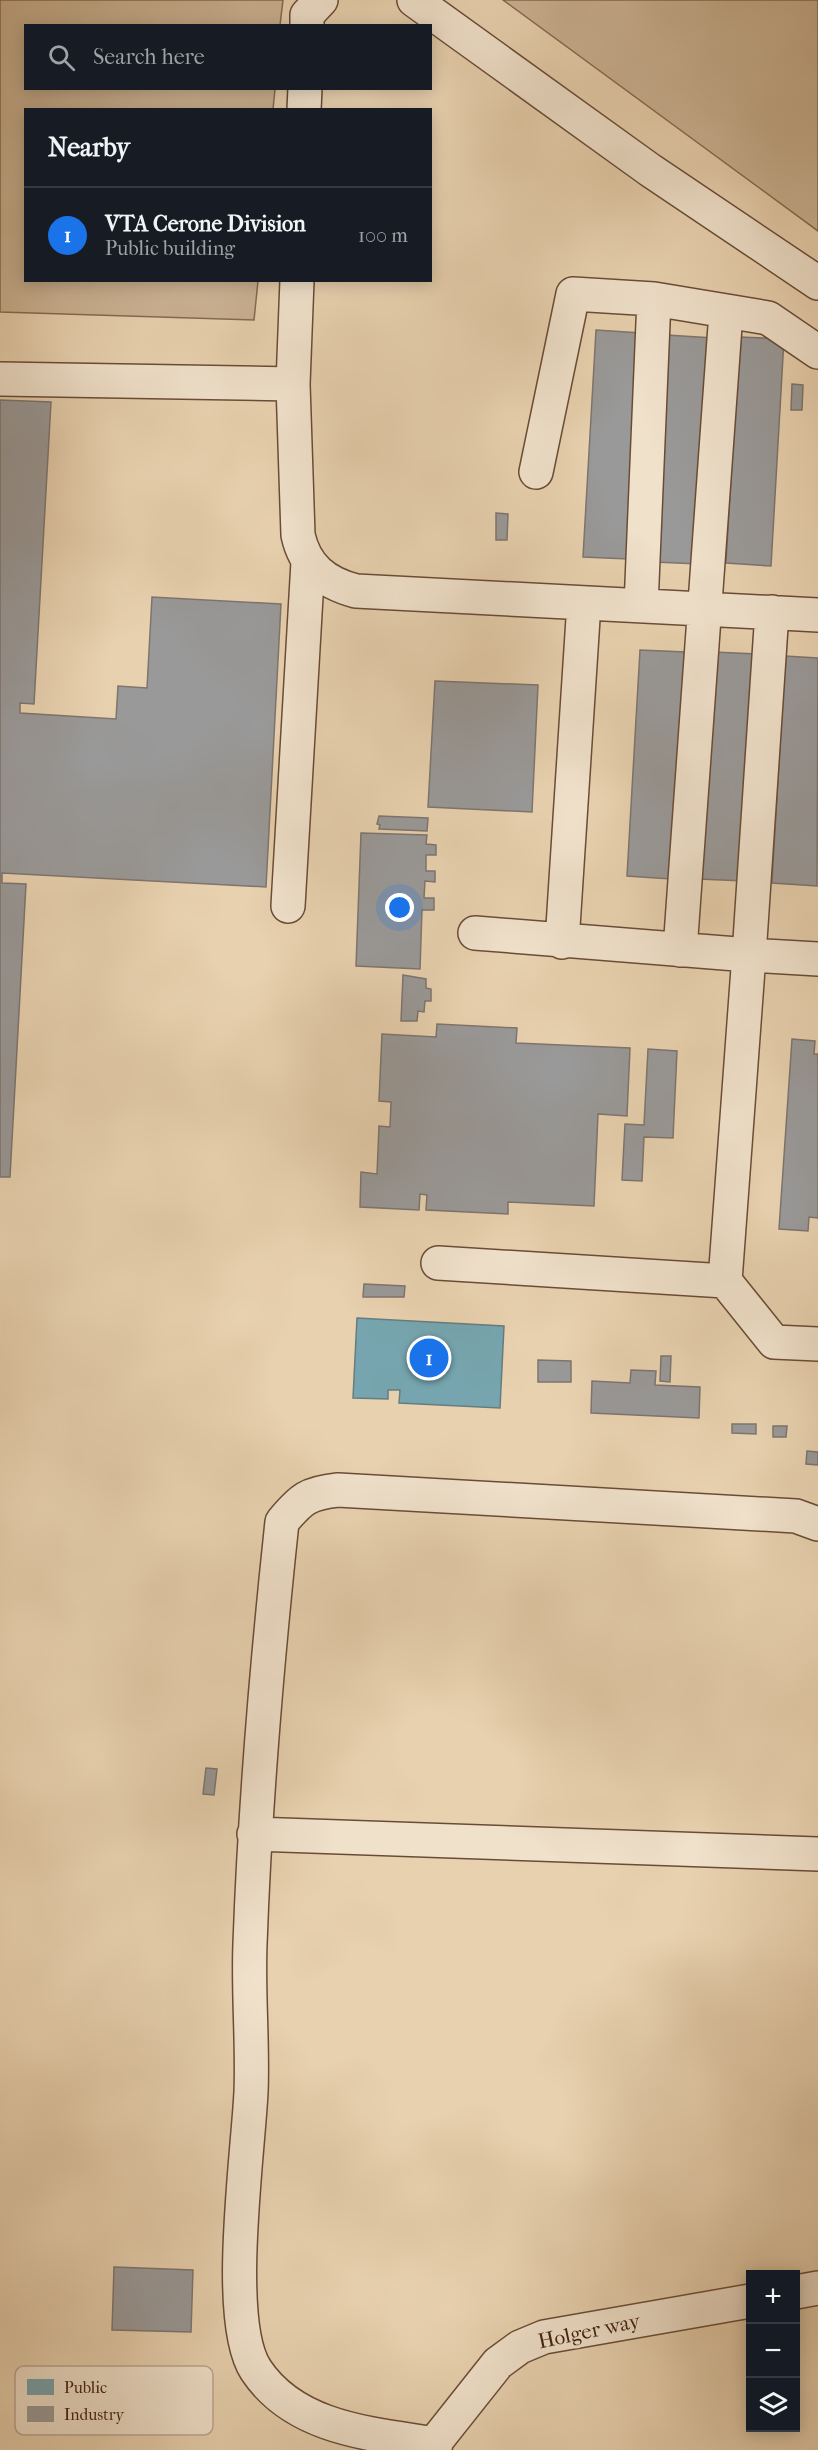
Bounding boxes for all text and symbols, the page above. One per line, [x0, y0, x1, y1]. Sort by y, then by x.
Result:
search box [24, 24, 432, 90]
icon: search [45, 41, 78, 74]
text: Search here [93, 44, 205, 70]
text: Nearby [48, 132, 130, 163]
text: VTA Cerone Division [105, 211, 306, 237]
text: 1 [64, 224, 71, 247]
text: 100 m [358, 224, 408, 247]
text: Public building [105, 237, 235, 260]
your location [385, 893, 414, 922]
pin: 1 [410, 1336, 448, 1380]
map controls [746, 2270, 800, 2432]
button: + [746, 2270, 800, 2324]
street label: Holger way [536, 2308, 643, 2354]
button: − [746, 2324, 800, 2378]
legend [15, 2366, 213, 2435]
text: Public [64, 2378, 107, 2397]
button: layers [746, 2378, 800, 2432]
text: Industry [64, 2405, 125, 2424]

